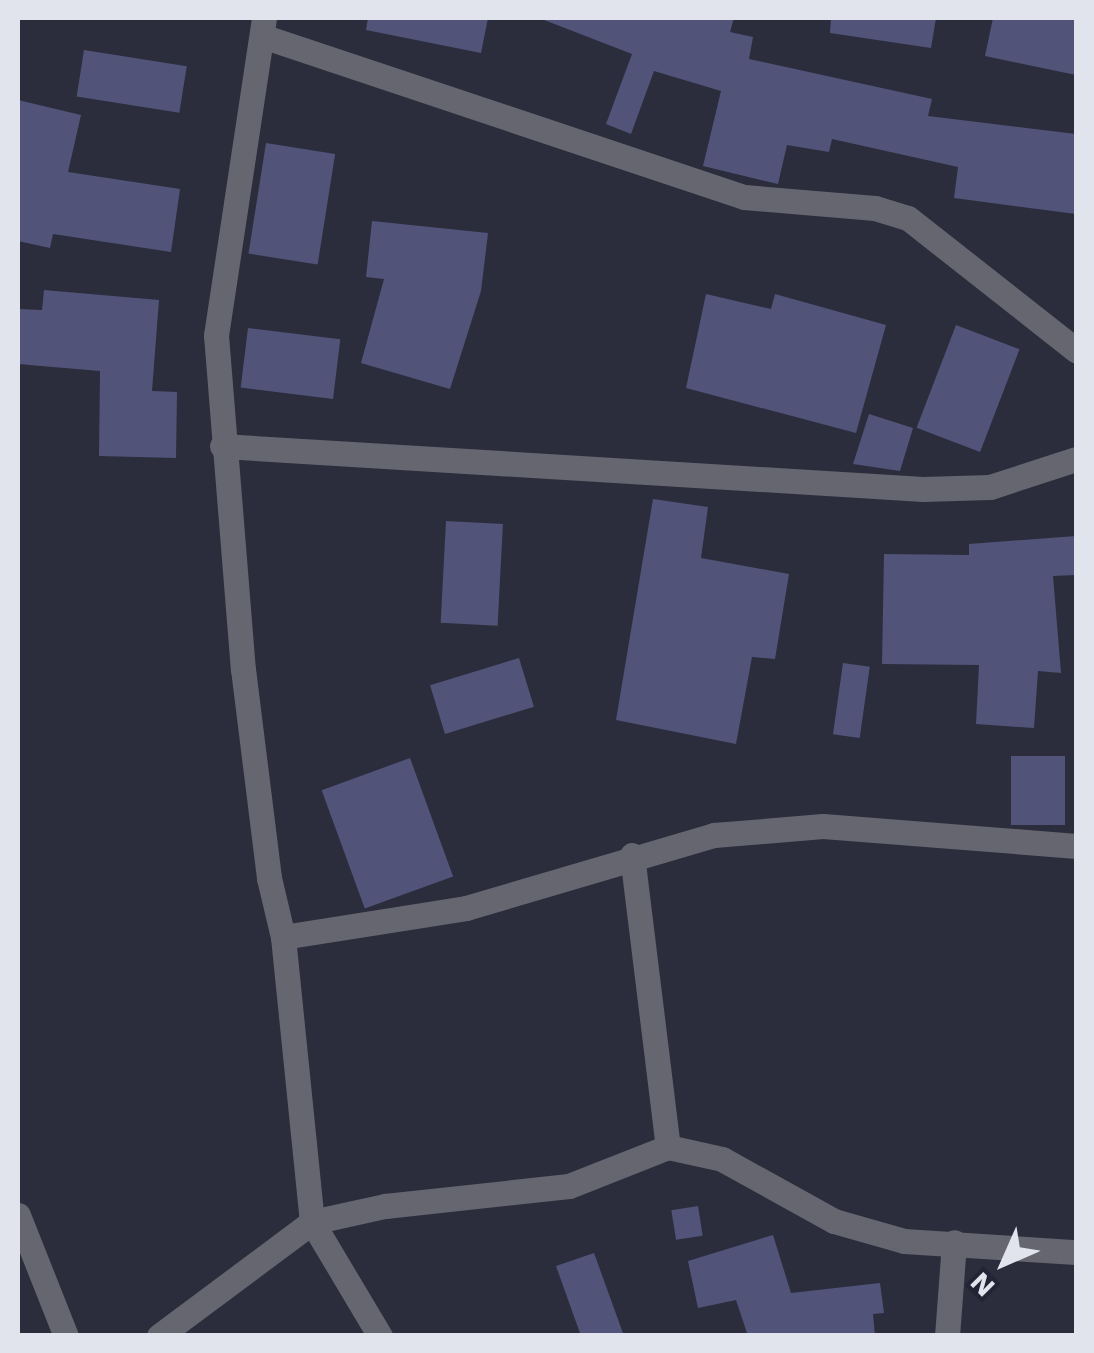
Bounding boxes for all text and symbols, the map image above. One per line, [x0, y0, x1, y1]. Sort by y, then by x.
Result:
north arrow [954, 1213, 1054, 1313]
text: N [963, 1266, 1001, 1304]

